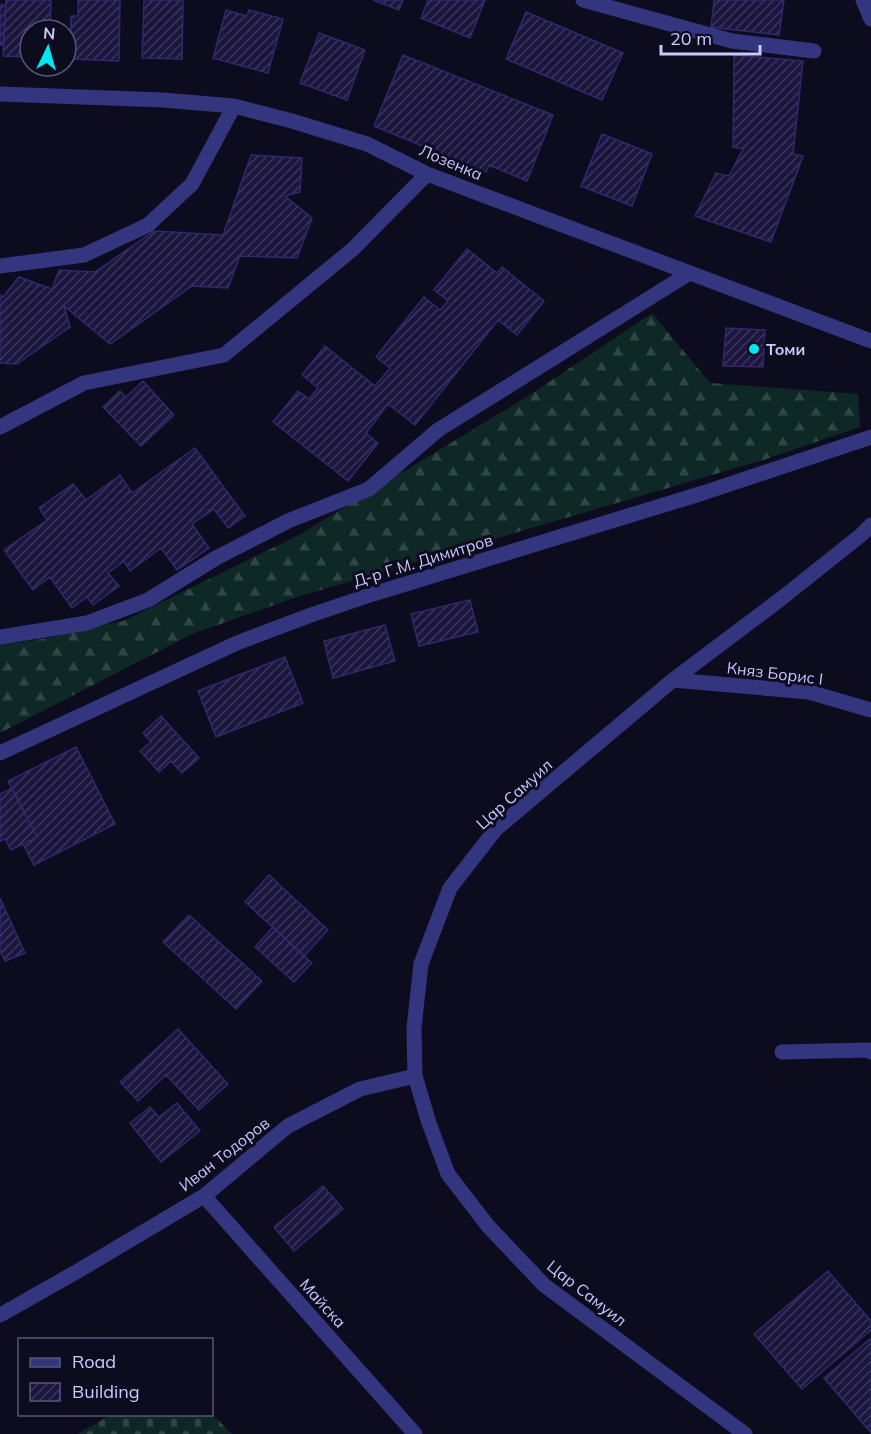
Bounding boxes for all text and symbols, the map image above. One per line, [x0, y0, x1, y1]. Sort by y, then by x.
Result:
north arrow [18, 18, 78, 78]
scale bar [661, 18, 760, 56]
text: N [42, 23, 56, 44]
text: 20 m [670, 27, 712, 50]
street label: Лозенка [417, 140, 485, 184]
place label: Томи [766, 339, 805, 359]
marker: Томи [747, 342, 761, 356]
street label: Д-р Г.М. Димитров [351, 529, 495, 591]
street label: Княз Борис I [726, 657, 824, 689]
street label: Цар Самуил [472, 755, 556, 833]
street label: Иван Тодоров [175, 1112, 273, 1195]
street label: Цар Самуил [543, 1256, 631, 1330]
street label: Майска [296, 1274, 350, 1332]
legend [18, 1338, 213, 1416]
text: Road [72, 1350, 116, 1373]
text: Building [72, 1380, 140, 1403]

